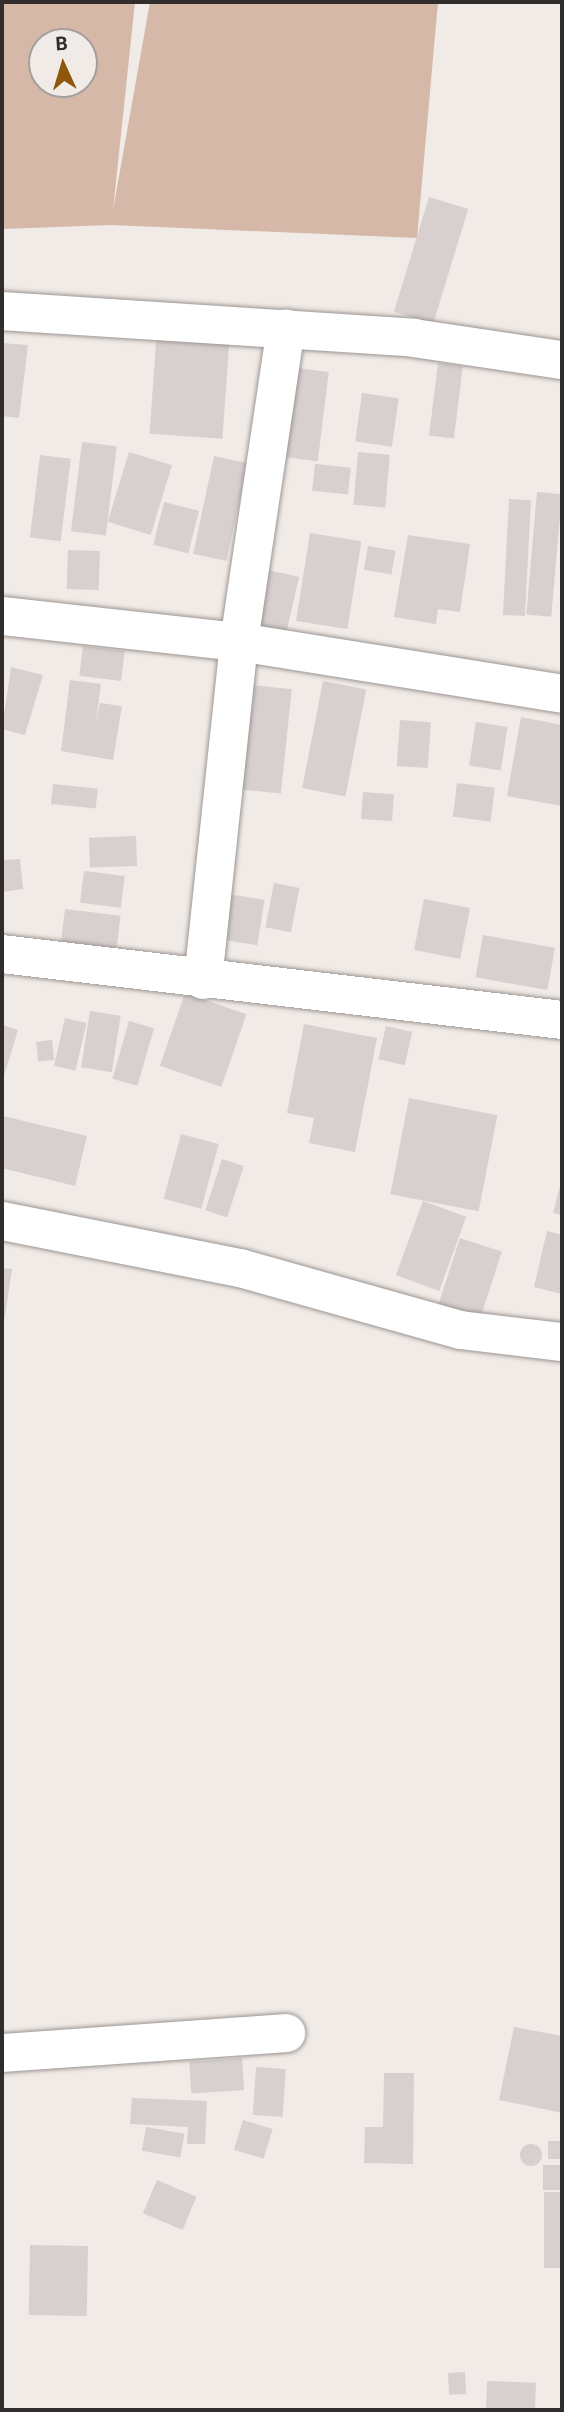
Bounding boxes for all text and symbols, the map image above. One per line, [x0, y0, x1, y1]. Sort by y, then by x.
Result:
north arrow [28, 28, 98, 98]
text: B [55, 32, 68, 55]

